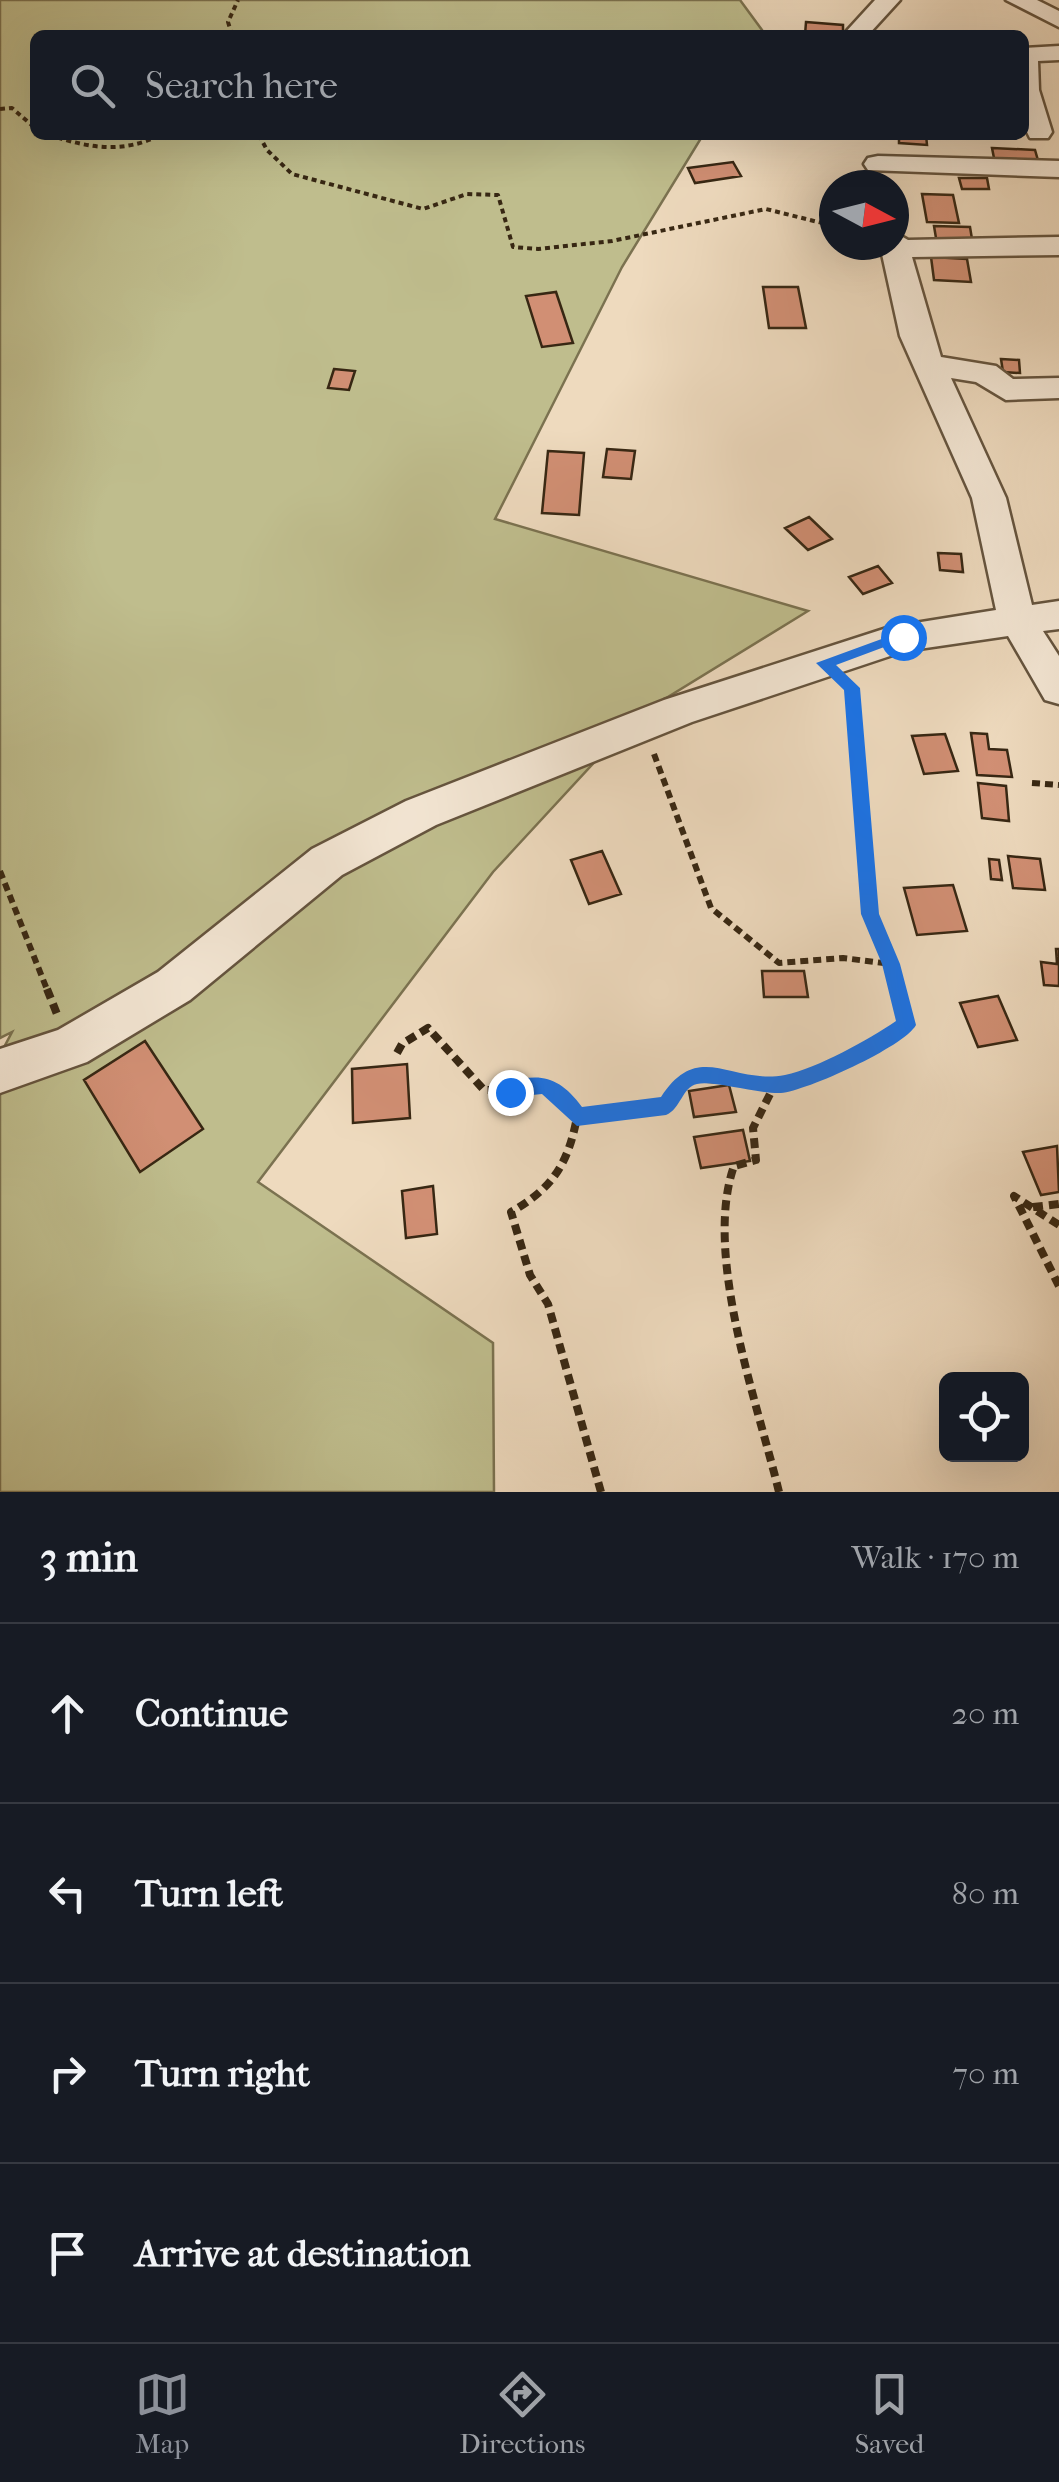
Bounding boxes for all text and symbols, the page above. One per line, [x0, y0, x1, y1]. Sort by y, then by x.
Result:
search box [30, 30, 1029, 140]
icon: search [65, 58, 120, 113]
text: Search here [145, 63, 338, 108]
north arrow [819, 170, 909, 260]
route start [881, 615, 927, 661]
route end [488, 1070, 534, 1116]
map controls [939, 1372, 1029, 1462]
button: locate [939, 1372, 1029, 1462]
text: 3 min [40, 1533, 138, 1582]
text: Walk · 170 m [852, 1539, 1019, 1576]
icon: ahead [40, 1686, 95, 1741]
text: Continue [135, 1691, 288, 1736]
text: 20 m [951, 1695, 1019, 1732]
icon: left [40, 1866, 95, 1921]
text: Turn left [135, 1871, 283, 1916]
text: 80 m [952, 1875, 1019, 1912]
icon: right [40, 2046, 95, 2101]
text: Turn right [135, 2051, 310, 2096]
text: 70 m [953, 2055, 1019, 2092]
icon: arrive [40, 2226, 95, 2281]
text: Arrive at destination [135, 2231, 471, 2276]
tab: Map [135, 2367, 190, 2460]
tab: Directions [459, 2367, 585, 2460]
tab: Saved [855, 2367, 924, 2460]

